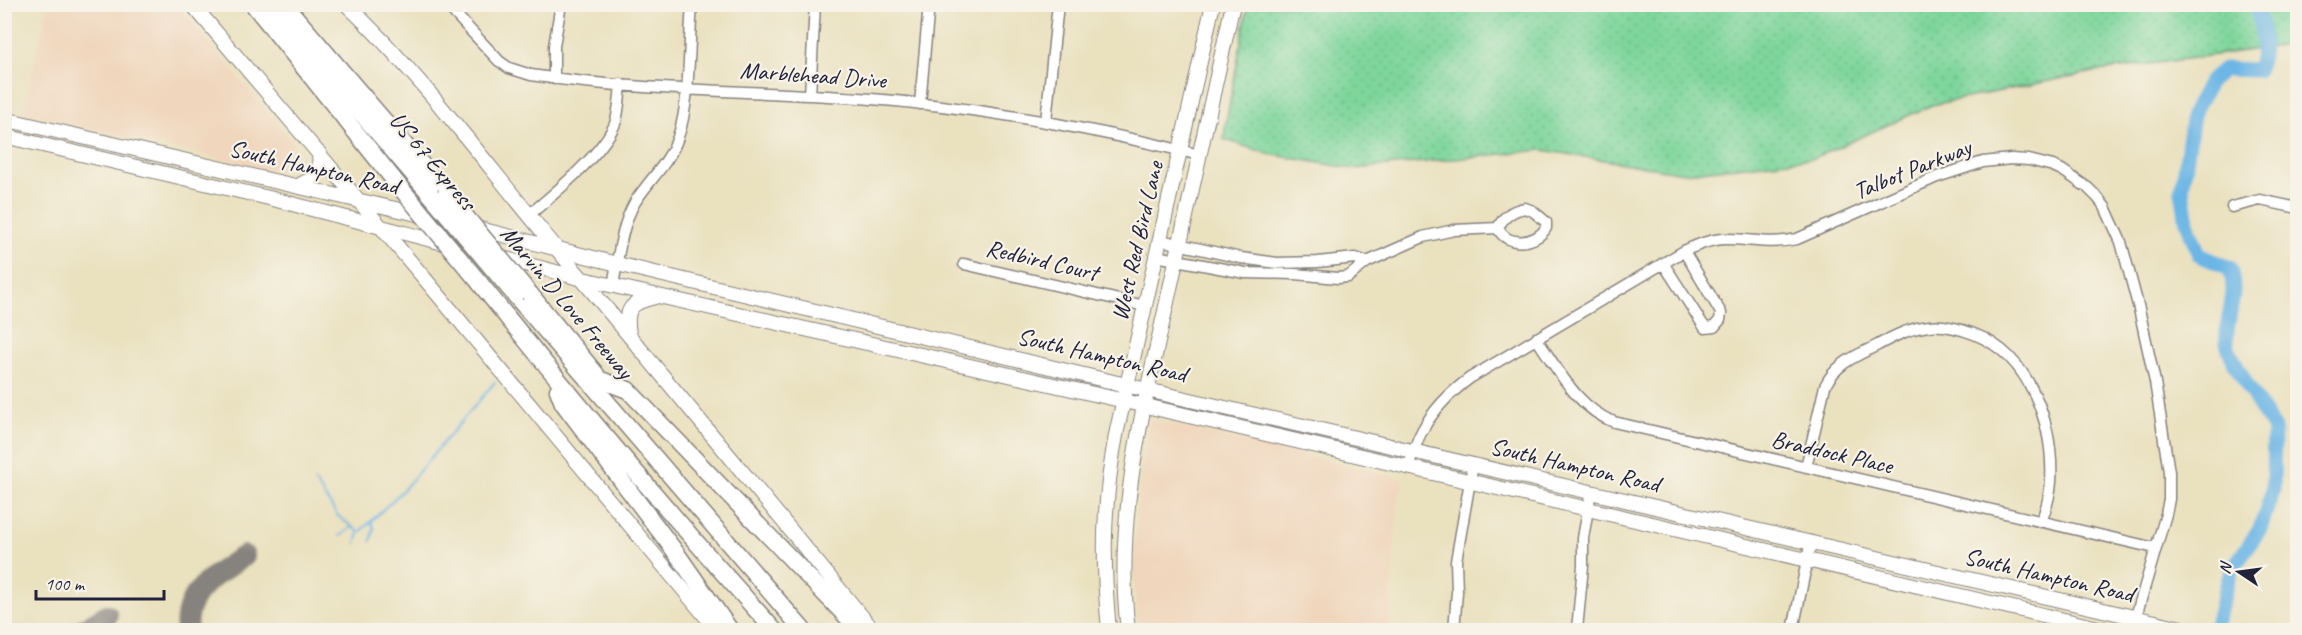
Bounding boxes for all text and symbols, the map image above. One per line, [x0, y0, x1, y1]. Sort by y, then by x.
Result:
street label: Marblehead Drive [739, 55, 889, 95]
street label: US 67 Express [383, 106, 484, 218]
street label: Talbot Parkway [1849, 131, 1977, 206]
street label: South Hampton Road [226, 133, 405, 202]
street label: West Red Bird Lane [1104, 156, 1170, 323]
street label: Marvin D Love Freeway [494, 219, 641, 386]
street label: Redbird Court [983, 233, 1104, 288]
street label: South Hampton Road [1014, 321, 1193, 390]
street label: Braddock Place [1769, 424, 1898, 481]
street label: South Hampton Road [1487, 431, 1666, 500]
street label: South Hampton Road [1961, 541, 2140, 610]
north arrow [2209, 542, 2269, 602]
text: N [2215, 559, 2237, 576]
scale bar [36, 563, 164, 601]
text: 100 m [45, 573, 86, 595]

